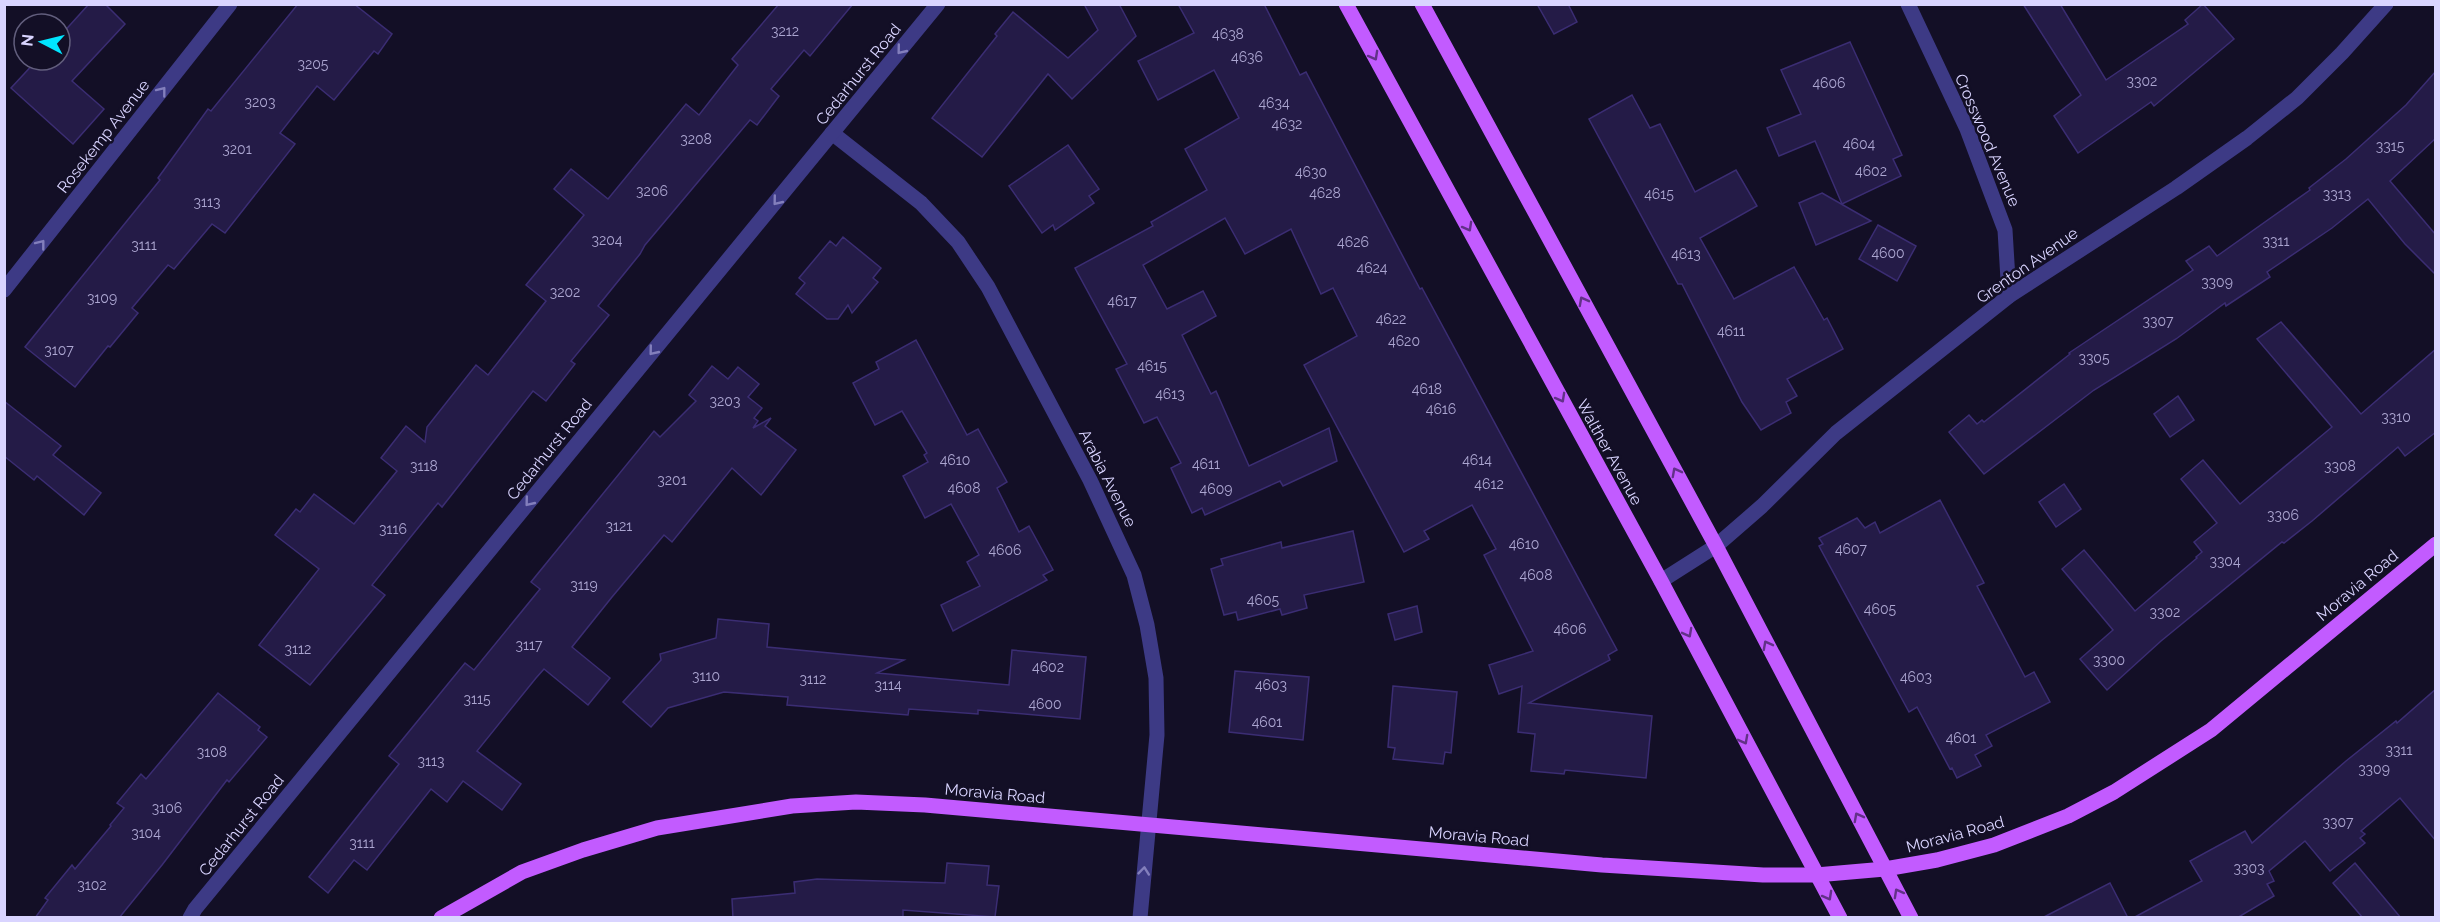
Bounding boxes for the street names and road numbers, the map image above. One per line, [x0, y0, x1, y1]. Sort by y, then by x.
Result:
street label: Cedarhurst Road [812, 20, 905, 129]
street label: Crosswood Avenue [1951, 71, 2024, 210]
street label: Rosekemp Avenue [53, 76, 154, 197]
street label: Grenton Avenue [1973, 223, 2082, 307]
street label: Cedarhurst Road [503, 395, 596, 504]
street label: Walther Avenue [1573, 396, 1646, 508]
street label: Arabia Avenue [1075, 426, 1140, 530]
street label: Moravia Road [2313, 546, 2402, 625]
street label: Cedarhurst Road [195, 771, 288, 880]
street label: Moravia Road [944, 780, 1046, 807]
street label: Moravia Road [1904, 812, 2006, 857]
street label: Moravia Road [1428, 823, 1530, 850]

